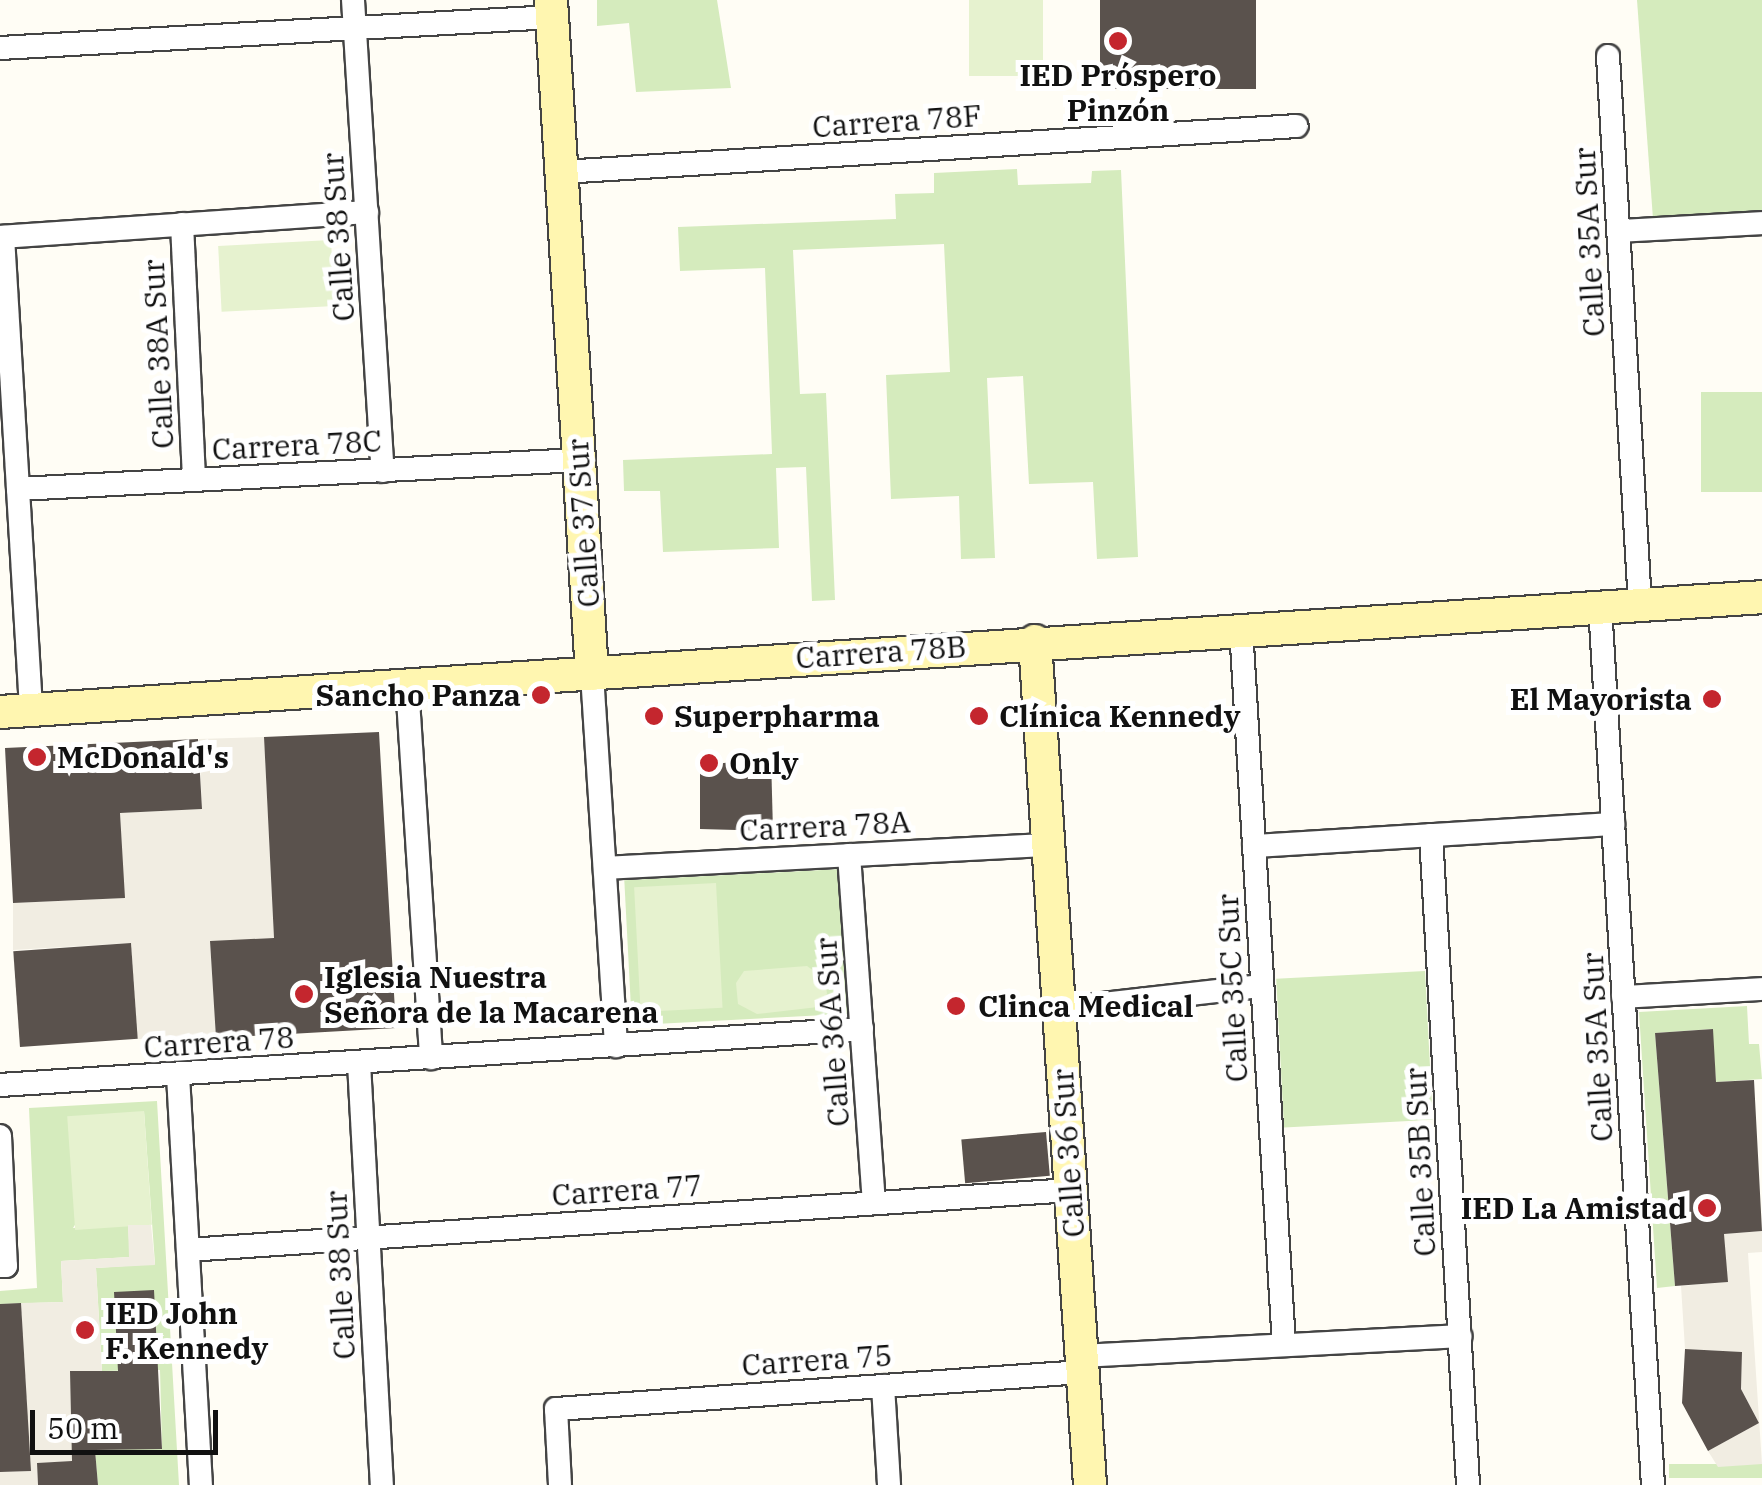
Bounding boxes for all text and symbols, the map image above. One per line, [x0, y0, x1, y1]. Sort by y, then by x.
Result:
marker: IED Próspero Pinzón [1107, 30, 1129, 52]
place label: IED Próspero Pinzón [1020, 57, 1216, 128]
street label: Carrera 78F [811, 97, 983, 145]
street label: Calle 35A Sur [1566, 146, 1612, 338]
street label: Calle 38 Sur [314, 151, 362, 323]
street label: Calle 38A Sur [135, 258, 181, 450]
street label: Carrera 78C [211, 423, 383, 467]
street label: Calle 37 Sur [559, 437, 607, 609]
street label: Carrera 78B [794, 628, 968, 676]
place label: Sancho Panza [316, 677, 521, 713]
place label: El Mayorista [1510, 681, 1692, 717]
marker: Sancho Panza [530, 684, 552, 706]
marker: El Mayorista [1701, 688, 1723, 710]
place label: Superpharma [674, 698, 880, 734]
place label: Clínica Kennedy [999, 698, 1241, 734]
marker: Superpharma [643, 705, 665, 727]
marker: Clínica Kennedy [968, 705, 990, 727]
place label: McDonald's [57, 739, 229, 775]
place label: Only [729, 745, 799, 781]
marker: McDonald's [26, 746, 48, 768]
marker: Only [698, 752, 720, 774]
street label: Carrera 78A [738, 804, 912, 848]
street label: Calle 35C Sur [1209, 893, 1255, 1083]
street label: Calle 36A Sur [807, 936, 857, 1128]
street label: Calle 35A Sur [1574, 951, 1620, 1143]
place label: Iglesia Nuestra Señora de la Macarena [324, 959, 659, 1030]
marker: Iglesia Nuestra Señora de la Macarena [293, 983, 315, 1005]
place label: Clinca Medical [978, 988, 1194, 1024]
marker: Clinca Medical [943, 993, 969, 1019]
street label: Carrera 78 [143, 1019, 295, 1065]
street label: Calle 36 Sur [1044, 1067, 1092, 1239]
street label: Calle 35B Sur [1397, 1067, 1443, 1257]
street label: Carrera 77 [551, 1167, 703, 1213]
street label: Calle 38 Sur [318, 1190, 362, 1360]
place label: IED La Amistad [1461, 1190, 1687, 1226]
marker: IED La Amistad [1696, 1197, 1718, 1219]
place label: IED John F. Kennedy [105, 1295, 268, 1366]
marker: IED John F. Kennedy [74, 1319, 96, 1341]
street label: Carrera 75 [741, 1337, 893, 1383]
scale bar [35, 1390, 222, 1452]
text: 50 m [47, 1408, 119, 1447]

